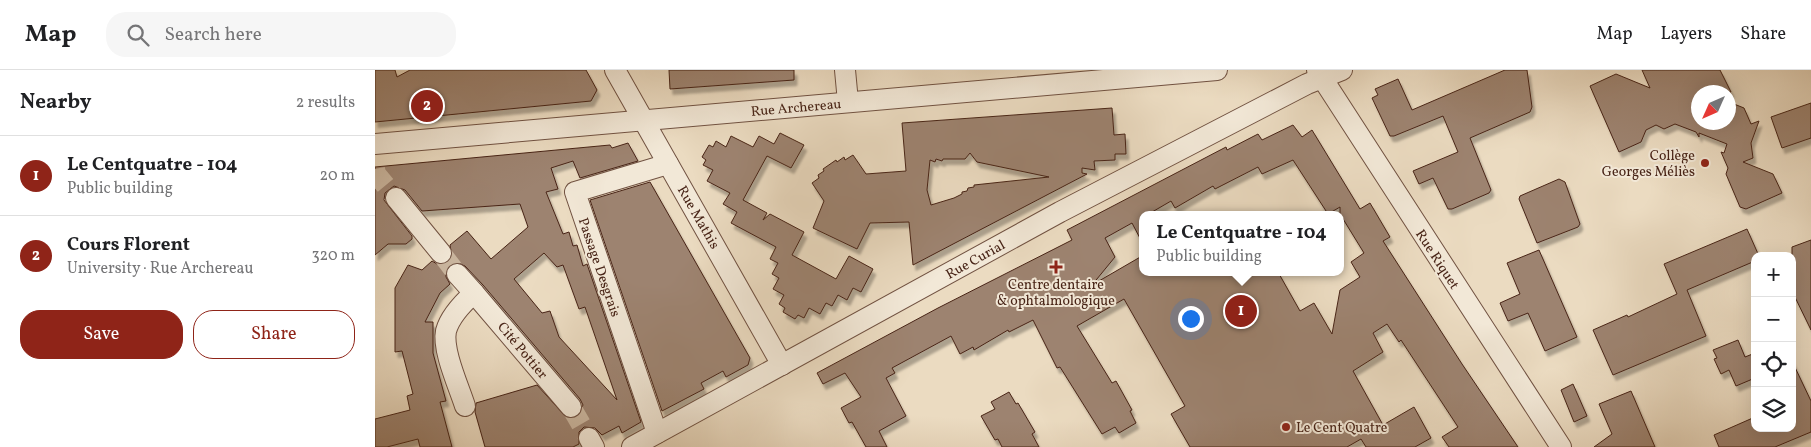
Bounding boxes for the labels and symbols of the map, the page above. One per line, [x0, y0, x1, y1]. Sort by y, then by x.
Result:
north arrow [1691, 85, 1736, 130]
pin: 2 [411, 87, 443, 125]
street label: Rue Archereau [750, 95, 842, 122]
place label: Collège Georges Méliès [1602, 147, 1695, 182]
marker: Collège Georges Méliès [1699, 157, 1711, 169]
street label: Rue Mathis [672, 183, 723, 253]
street label: Passage Desgrais [573, 215, 624, 320]
street label: Rue Riquet [1410, 226, 1463, 293]
street label: Rue Curial [943, 236, 1009, 284]
marker: Centre dentaire & ophtalmologique [1049, 260, 1063, 274]
place label: Centre dentaire & ophtalmologique [997, 276, 1115, 311]
pin: 1 [1225, 292, 1257, 330]
your location [1178, 306, 1204, 332]
street label: Cité Pottier [492, 318, 551, 384]
place label: Le Cent Quatre [1296, 419, 1388, 438]
marker: Le Cent Quatre [1280, 421, 1292, 433]

